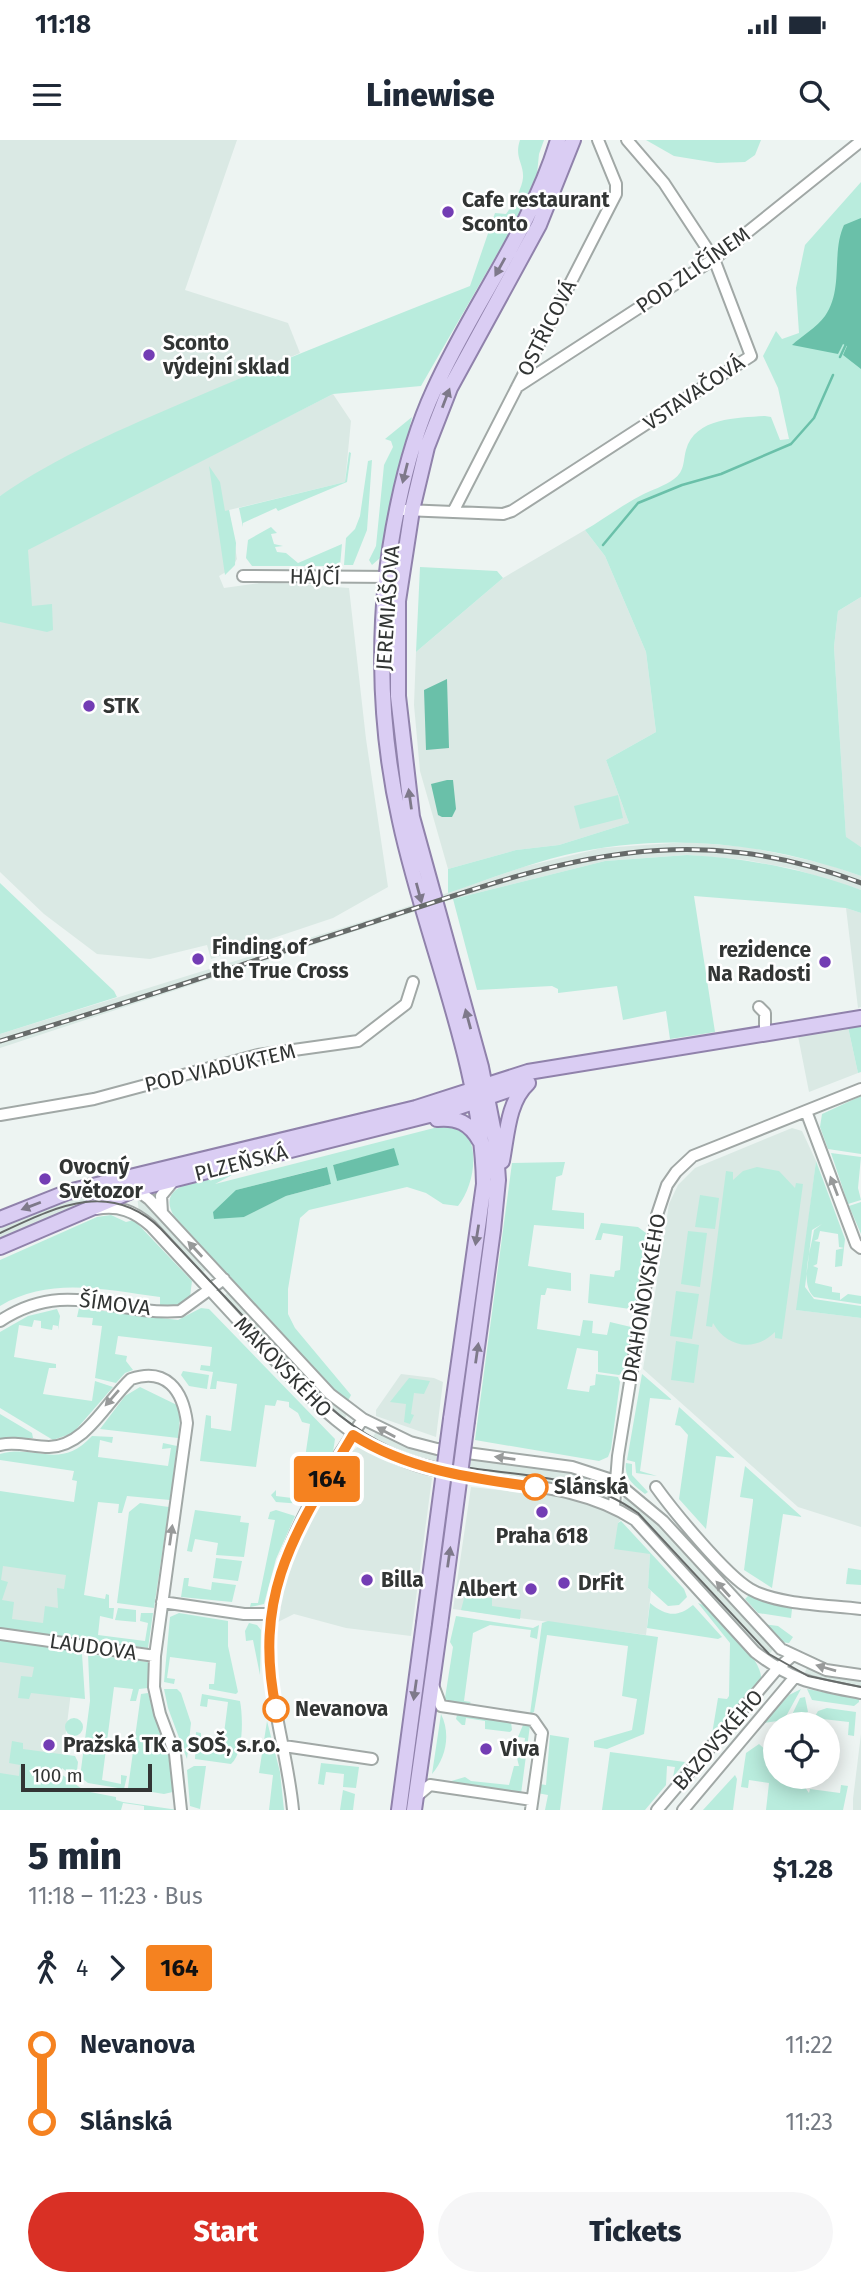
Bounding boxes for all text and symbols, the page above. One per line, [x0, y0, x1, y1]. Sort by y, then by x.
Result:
text: 11:18 [35, 9, 91, 40]
icon: menu [28, 76, 66, 114]
text: Linewise [366, 76, 495, 114]
icon: search [795, 76, 833, 114]
place label: Cafe restaurant Sconto [462, 187, 610, 237]
marker: Cafe restaurant Sconto [440, 204, 456, 220]
street label: POD ZLIČÍNEM [631, 221, 755, 319]
one-way arrow [494, 257, 505, 277]
street label: OSTŘICOVÁ [512, 276, 582, 380]
place label: Sconto výdejní sklad [162, 330, 290, 380]
marker: Sconto výdejní sklad [141, 347, 157, 363]
street label: VSTAVAČOVÁ [639, 350, 749, 436]
one-way arrow [440, 388, 451, 409]
one-way arrow [399, 462, 410, 484]
street label: JEREMIÁŠOVA [371, 545, 405, 671]
street label: HÁJČÍ [289, 564, 341, 590]
place label: STK [103, 693, 140, 719]
marker: STK [81, 698, 97, 714]
one-way arrow [404, 788, 415, 810]
one-way arrow [414, 882, 425, 904]
place label: Finding of the True Cross [212, 934, 349, 984]
place label: rezidence Na Radosti [707, 937, 811, 987]
marker: Finding of the True Cross [190, 951, 206, 967]
marker: rezidence Na Radosti [817, 954, 833, 970]
one-way arrow [463, 1008, 473, 1029]
street label: POD VIADUKTEM [142, 1038, 298, 1098]
street label: PLZEŇSKÁ [192, 1139, 290, 1187]
place label: Ovocný Světozor [59, 1154, 144, 1204]
marker: Ovocný Světozor [37, 1171, 53, 1187]
one-way arrow [829, 1176, 840, 1197]
one-way arrow [21, 1200, 42, 1211]
street label: DRAHOŇOVSKÉHO [616, 1212, 672, 1384]
one-way arrow [471, 1224, 482, 1246]
one-way arrow [187, 1240, 204, 1257]
street label: ŠÍMOVA [78, 1287, 152, 1321]
street label: MAKOVSKÉHO [228, 1311, 338, 1423]
one-way arrow [471, 1342, 482, 1364]
one-way arrow [105, 1390, 120, 1407]
one-way arrow [376, 1426, 396, 1437]
one-way arrow [494, 1452, 516, 1463]
line badge: 164 [287, 1456, 367, 1502]
text: 164 [308, 1465, 346, 1493]
marker: Slánská [522, 1474, 548, 1500]
place label: Slánská [554, 1474, 629, 1500]
marker: Praha 618 [534, 1504, 550, 1520]
place label: Praha 618 [496, 1523, 588, 1549]
one-way arrow [166, 1524, 177, 1546]
one-way arrow [444, 1546, 455, 1568]
place label: Billa [381, 1567, 424, 1593]
place label: DrFit [578, 1570, 625, 1596]
marker: Billa [359, 1572, 375, 1588]
marker: DrFit [556, 1575, 572, 1591]
place label: Albert [457, 1576, 518, 1602]
one-way arrow [715, 1580, 731, 1598]
marker: Albert [523, 1581, 539, 1597]
street label: LAUDOVA [48, 1628, 138, 1666]
one-way arrow [815, 1663, 836, 1673]
one-way arrow [410, 1680, 421, 1702]
street label: BAZOVSKÉHO [667, 1684, 769, 1796]
marker: Nevanova [263, 1696, 289, 1722]
place label: Nevanova [295, 1696, 388, 1722]
map controls [763, 1712, 840, 1789]
button: locate [763, 1712, 840, 1789]
place label: Pražská TK a SOŠ, s.r.o. [63, 1730, 280, 1758]
place label: Viva [499, 1736, 540, 1762]
marker: Pražská TK a SOŠ, s.r.o. [41, 1737, 57, 1753]
marker: Viva [478, 1741, 494, 1757]
scale bar [21, 1761, 152, 1793]
text: 100 m [32, 1764, 83, 1787]
text: 5 min [28, 1833, 122, 1879]
text: $1.28 [773, 1854, 833, 1885]
text: 11:18 – 11:23 · Bus [28, 1882, 203, 1910]
icon: walk [28, 1949, 66, 1987]
icon: forward [98, 1949, 136, 1987]
text: 4 [76, 1954, 88, 1982]
text: 164 [160, 1954, 198, 1982]
text: Nevanova [80, 2029, 195, 2060]
text: 11:22 [785, 2031, 833, 2059]
text: Slánská [80, 2106, 172, 2137]
text: 11:23 [785, 2108, 833, 2136]
button: Start [28, 2192, 424, 2272]
button: Tickets [438, 2192, 833, 2272]

